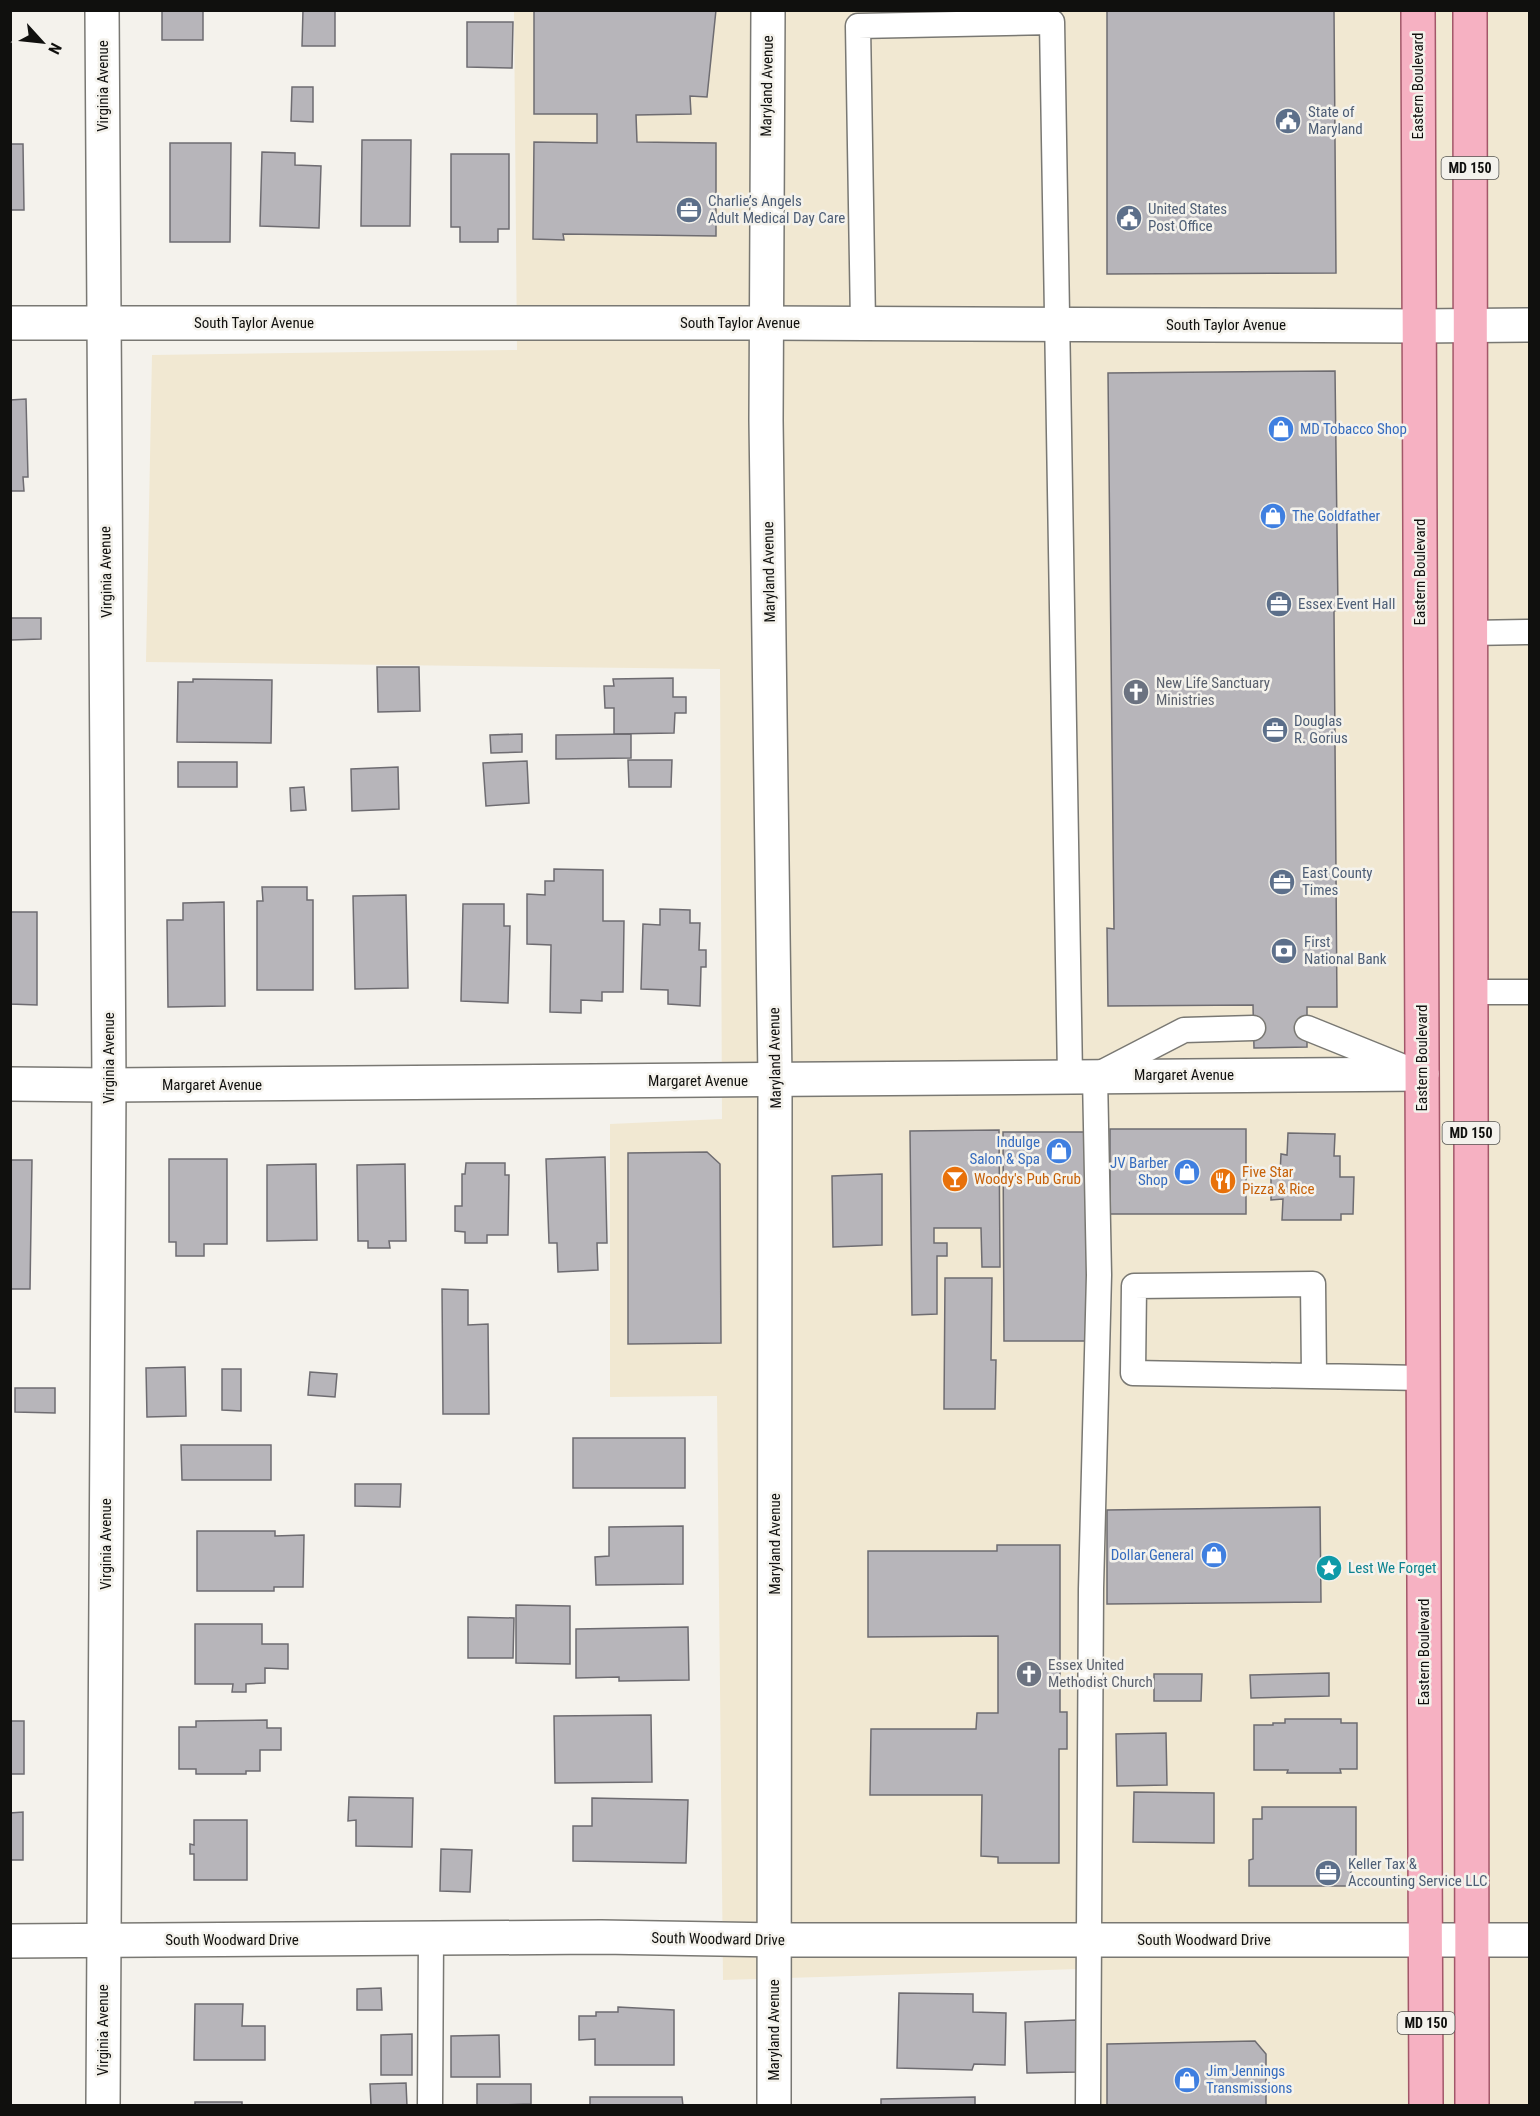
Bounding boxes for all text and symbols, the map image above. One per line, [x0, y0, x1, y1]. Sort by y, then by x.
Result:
north arrow [12, 12, 72, 72]
street label: Eastern Boulevard [1409, 33, 1427, 139]
street label: Maryland Avenue [757, 35, 777, 137]
text: N [44, 40, 66, 57]
street label: Virginia Avenue [94, 40, 112, 132]
place label: State of Maryland [1308, 103, 1363, 138]
public building icon: State of Maryland [1273, 106, 1303, 136]
road number: MD 150 [1442, 157, 1498, 179]
place label: Charlie’s Angels Adult Medical Day Care [708, 192, 845, 227]
office icon: Charlie’s Angels Adult Medical Day Care [674, 195, 704, 225]
place label: United States Post Office [1148, 200, 1227, 235]
public building icon: United States Post Office [1114, 203, 1144, 233]
street label: South Taylor Avenue [194, 314, 314, 332]
street label: South Taylor Avenue [680, 314, 800, 332]
street label: South Taylor Avenue [1166, 316, 1286, 334]
shop icon: MD Tobacco Shop [1266, 414, 1296, 444]
place label: MD Tobacco Shop [1300, 420, 1407, 438]
shop icon: The Goldfather [1258, 501, 1288, 531]
place label: The Goldfather [1292, 507, 1380, 525]
street label: Eastern Boulevard [1411, 519, 1429, 625]
street label: Maryland Avenue [759, 521, 779, 623]
street label: Virginia Avenue [96, 526, 116, 618]
office icon: Essex Event Hall [1264, 589, 1294, 619]
place label: Essex Event Hall [1298, 595, 1395, 613]
place label: New Life Sanctuary Ministries [1156, 674, 1270, 709]
church icon: New Life Sanctuary Ministries [1121, 677, 1151, 707]
place label: Douglas R. Gorius [1294, 712, 1348, 747]
office icon: Douglas R. Gorius [1260, 715, 1290, 745]
place label: East County Times [1302, 864, 1373, 899]
office icon: East County Times [1267, 867, 1297, 897]
place label: First National Bank [1304, 933, 1387, 968]
bank icon: First National Bank [1269, 936, 1299, 966]
street label: Eastern Boulevard [1413, 1005, 1431, 1111]
street label: Maryland Avenue [765, 1007, 785, 1109]
street label: Virginia Avenue [100, 1012, 118, 1104]
street label: Margaret Avenue [1134, 1066, 1234, 1084]
street label: Margaret Avenue [648, 1072, 748, 1090]
street label: Margaret Avenue [162, 1076, 262, 1094]
road number: MD 150 [1442, 1122, 1500, 1144]
place label: Indulge Salon & Spa [969, 1133, 1040, 1168]
shop icon: Indulge Salon & Spa [1044, 1136, 1074, 1166]
place label: JV Barber Shop [1110, 1154, 1168, 1189]
shop icon: JV Barber Shop [1172, 1157, 1202, 1187]
place label: Five Star Pizza & Rice [1242, 1163, 1315, 1198]
bar icon: Woody's Pub Grub [940, 1164, 970, 1194]
restaurant icon: Five Star Pizza & Rice [1208, 1166, 1238, 1196]
place label: Woody's Pub Grub [974, 1170, 1081, 1188]
street label: Maryland Avenue [766, 1493, 784, 1595]
street label: Virginia Avenue [97, 1498, 115, 1590]
shop icon: Dollar General [1199, 1540, 1229, 1570]
place label: Dollar General [1111, 1546, 1194, 1564]
place icon: Lest We Forget [1314, 1553, 1344, 1583]
place label: Lest We Forget [1348, 1559, 1436, 1577]
street label: Eastern Boulevard [1415, 1599, 1433, 1705]
place label: Essex United Methodist Church [1048, 1656, 1153, 1691]
church icon: Essex United Methodist Church [1014, 1659, 1044, 1689]
place label: Keller Tax & Accounting Service LLC [1348, 1855, 1488, 1890]
office icon: Keller Tax & Accounting Service LLC [1313, 1858, 1343, 1888]
street label: South Woodward Drive [651, 1929, 785, 1949]
street label: South Woodward Drive [165, 1931, 299, 1949]
street label: South Woodward Drive [1137, 1931, 1271, 1949]
street label: Maryland Avenue [765, 1979, 783, 2081]
street label: Virginia Avenue [94, 1984, 112, 2076]
road number: MD 150 [1398, 2012, 1454, 2034]
place label: Jim Jennings Transmissions [1206, 2062, 1292, 2097]
shop icon: Jim Jennings Transmissions [1172, 2065, 1202, 2095]

